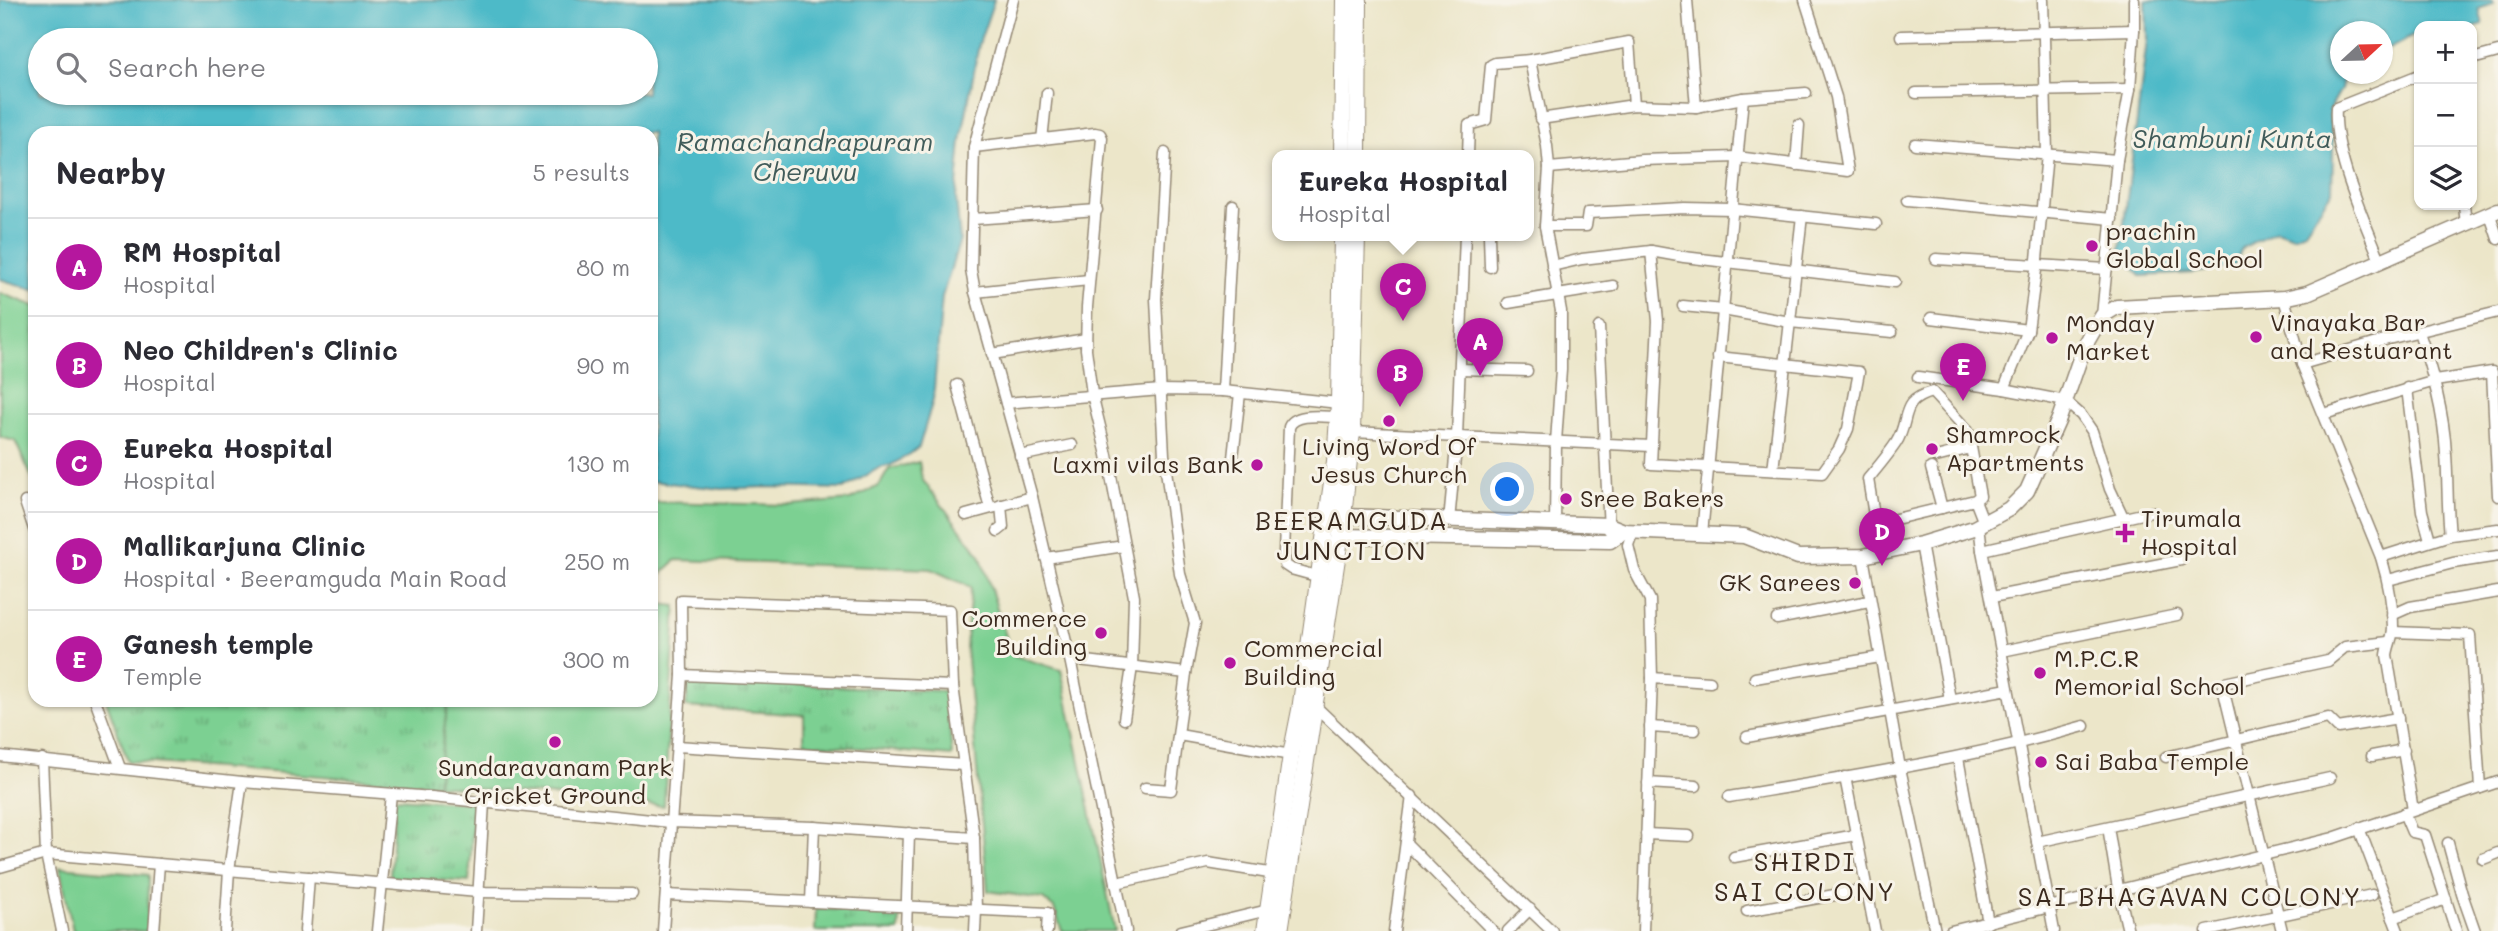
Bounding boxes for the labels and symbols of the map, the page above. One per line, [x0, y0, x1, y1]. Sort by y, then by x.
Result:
north arrow [2330, 21, 2393, 84]
water label: Shambuni Kunta [2132, 121, 2332, 155]
water label: Ramachandrapuram Cheruvu [677, 124, 933, 188]
place label: prachin Global School [2106, 215, 2264, 274]
marker: prachin Global School [2084, 238, 2100, 254]
pin: C [1380, 263, 1426, 321]
place label: Vinayaka Bar and Restuarant [2270, 306, 2453, 365]
place label: Monday Market [2066, 307, 2155, 366]
pin: A [1457, 318, 1503, 376]
marker: Vinayaka Bar and Restuarant [2248, 329, 2264, 345]
marker: Monday Market [2044, 330, 2060, 346]
pin: E [1940, 343, 1986, 401]
pin: B [1377, 349, 1423, 407]
marker: Living Word Of Jesus Church [1381, 413, 1397, 429]
place label: Shamrock Apartments [1946, 418, 2084, 477]
place label: Living Word Of Jesus Church [1302, 430, 1476, 489]
marker: Shamrock Apartments [1924, 441, 1940, 457]
place label: Laxmi vilas Bank [1053, 448, 1243, 479]
marker: Laxmi vilas Bank [1249, 457, 1265, 473]
your location [1490, 472, 1524, 506]
place label: Sree Bakers [1580, 482, 1724, 513]
marker: Sree Bakers [1558, 491, 1574, 507]
place label: Tirumala Hospital [2141, 502, 2242, 561]
district label: BEERAMGUDA JUNCTION [1255, 503, 1449, 567]
pin: D [1859, 508, 1905, 566]
marker: Tirumala Hospital [2115, 523, 2135, 543]
place label: GK Sarees [1719, 566, 1841, 597]
marker: GK Sarees [1847, 575, 1863, 591]
place label: Commerce Building [962, 602, 1087, 661]
marker: Commerce Building [1093, 625, 1109, 641]
place label: Commercial Building [1244, 632, 1383, 691]
place label: M.P.C.R Memorial School [2054, 642, 2245, 701]
marker: Commercial Building [1222, 655, 1238, 671]
marker: M.P.C.R Memorial School [2032, 665, 2048, 681]
marker: Sundaravanam Park Cricket Ground [547, 734, 563, 750]
place label: Sai Baba Temple [2055, 745, 2249, 776]
place label: Sundaravanam Park Cricket Ground [438, 751, 672, 810]
marker: Sai Baba Temple [2033, 754, 2049, 770]
district label: SHIRDI SAI COLONY [1714, 844, 1896, 908]
district label: SAI BHAGAVAN COLONY [2018, 879, 2362, 913]

